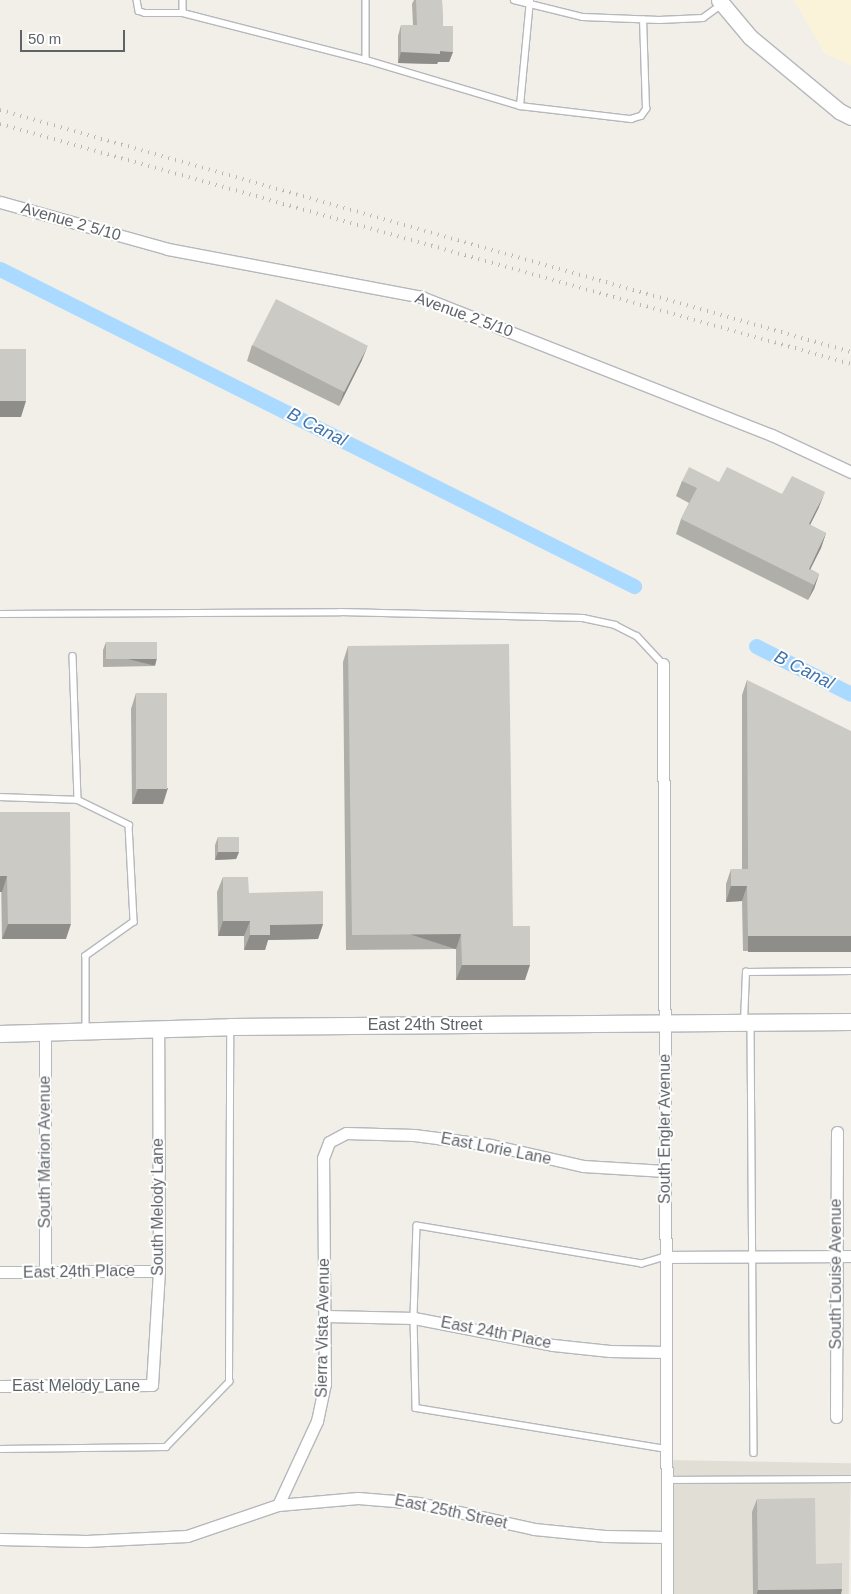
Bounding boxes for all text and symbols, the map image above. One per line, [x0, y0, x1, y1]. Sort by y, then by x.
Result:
scale bar [22, 20, 128, 52]
text: 50 m [28, 30, 61, 47]
street label: Avenue 2 5/10 [19, 199, 123, 245]
street label: Avenue 2 5/10 [412, 288, 516, 342]
water label: B Canal [284, 403, 350, 451]
water label: B Canal [771, 646, 837, 694]
street label: East 24th Street [368, 1015, 482, 1035]
street label: South Engler Avenue [655, 1054, 675, 1204]
street label: South Marion Avenue [35, 1075, 55, 1229]
street label: East Lorie Lane [439, 1129, 553, 1169]
street label: South Melody Lane [148, 1138, 168, 1276]
street label: South Louise Avenue [826, 1198, 846, 1350]
street label: Sierra Vista Avenue [312, 1257, 334, 1399]
street label: East 24th Place [23, 1261, 135, 1283]
street label: East 24th Place [439, 1313, 553, 1353]
street label: East Melody Lane [12, 1376, 140, 1396]
street label: East 25th Street [393, 1491, 509, 1533]

